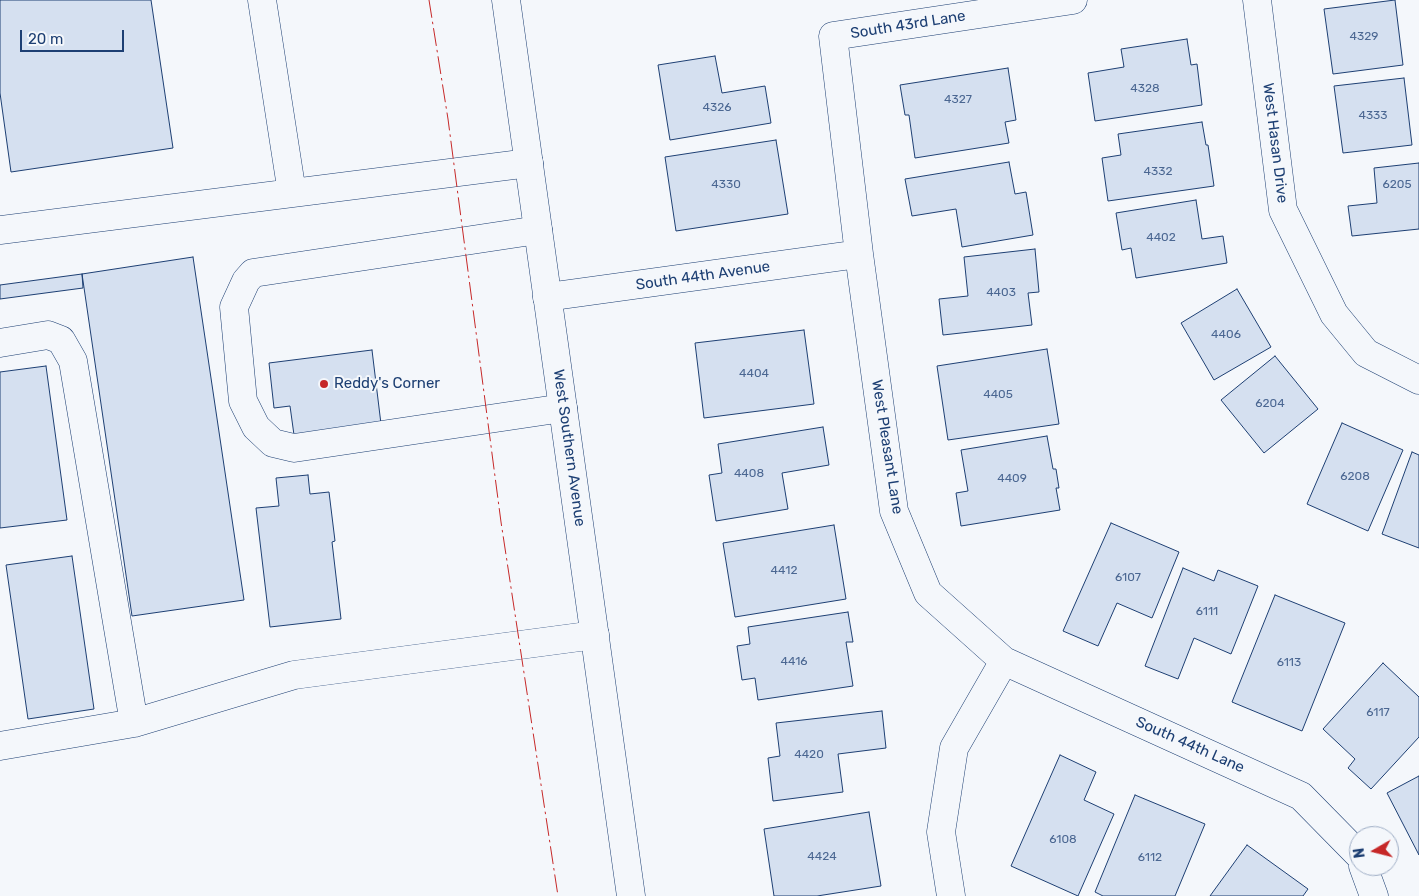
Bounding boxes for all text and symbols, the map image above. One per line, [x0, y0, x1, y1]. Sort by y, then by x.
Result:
street label: South 43rd Lane [849, 7, 967, 43]
scale bar [22, 20, 126, 52]
text: 20 m [28, 30, 63, 48]
house number: 4329 [1350, 30, 1378, 44]
house number: 4328 [1130, 82, 1160, 96]
street label: West Hasan Drive [1259, 82, 1291, 204]
house number: 4327 [944, 93, 972, 107]
house number: 4326 [703, 101, 731, 115]
house number: 4333 [1358, 109, 1388, 123]
house number: 4332 [1144, 165, 1172, 179]
house number: 4330 [711, 178, 741, 192]
house number: 6205 [1382, 178, 1412, 192]
house number: 4402 [1146, 231, 1176, 245]
street label: South 44th Avenue [635, 258, 771, 294]
house number: 4403 [986, 286, 1016, 300]
house number: 4406 [1211, 328, 1241, 342]
house number: 4404 [739, 367, 769, 381]
street label: West Southern Avenue [549, 368, 589, 528]
place label: Reddy's Corner [334, 375, 440, 393]
marker: Reddy's Corner [318, 378, 330, 390]
street label: West Pleasant Lane [867, 378, 907, 516]
house number: 4405 [983, 388, 1013, 402]
house number: 6204 [1255, 397, 1285, 411]
house number: 4408 [734, 467, 764, 481]
house number: 6208 [1340, 470, 1370, 484]
house number: 4409 [997, 472, 1027, 486]
house number: 4412 [771, 564, 797, 578]
house number: 6107 [1115, 571, 1141, 585]
house number: 6111 [1196, 605, 1218, 619]
house number: 4416 [780, 655, 808, 669]
house number: 6113 [1277, 656, 1301, 670]
house number: 6117 [1366, 706, 1390, 720]
street label: South 44th Lane [1133, 713, 1247, 777]
house number: 4420 [794, 748, 824, 762]
north arrow [1349, 826, 1399, 876]
house number: 6108 [1049, 833, 1077, 847]
text: N [1351, 847, 1369, 859]
house number: 4424 [807, 850, 837, 864]
house number: 6112 [1138, 851, 1162, 865]

